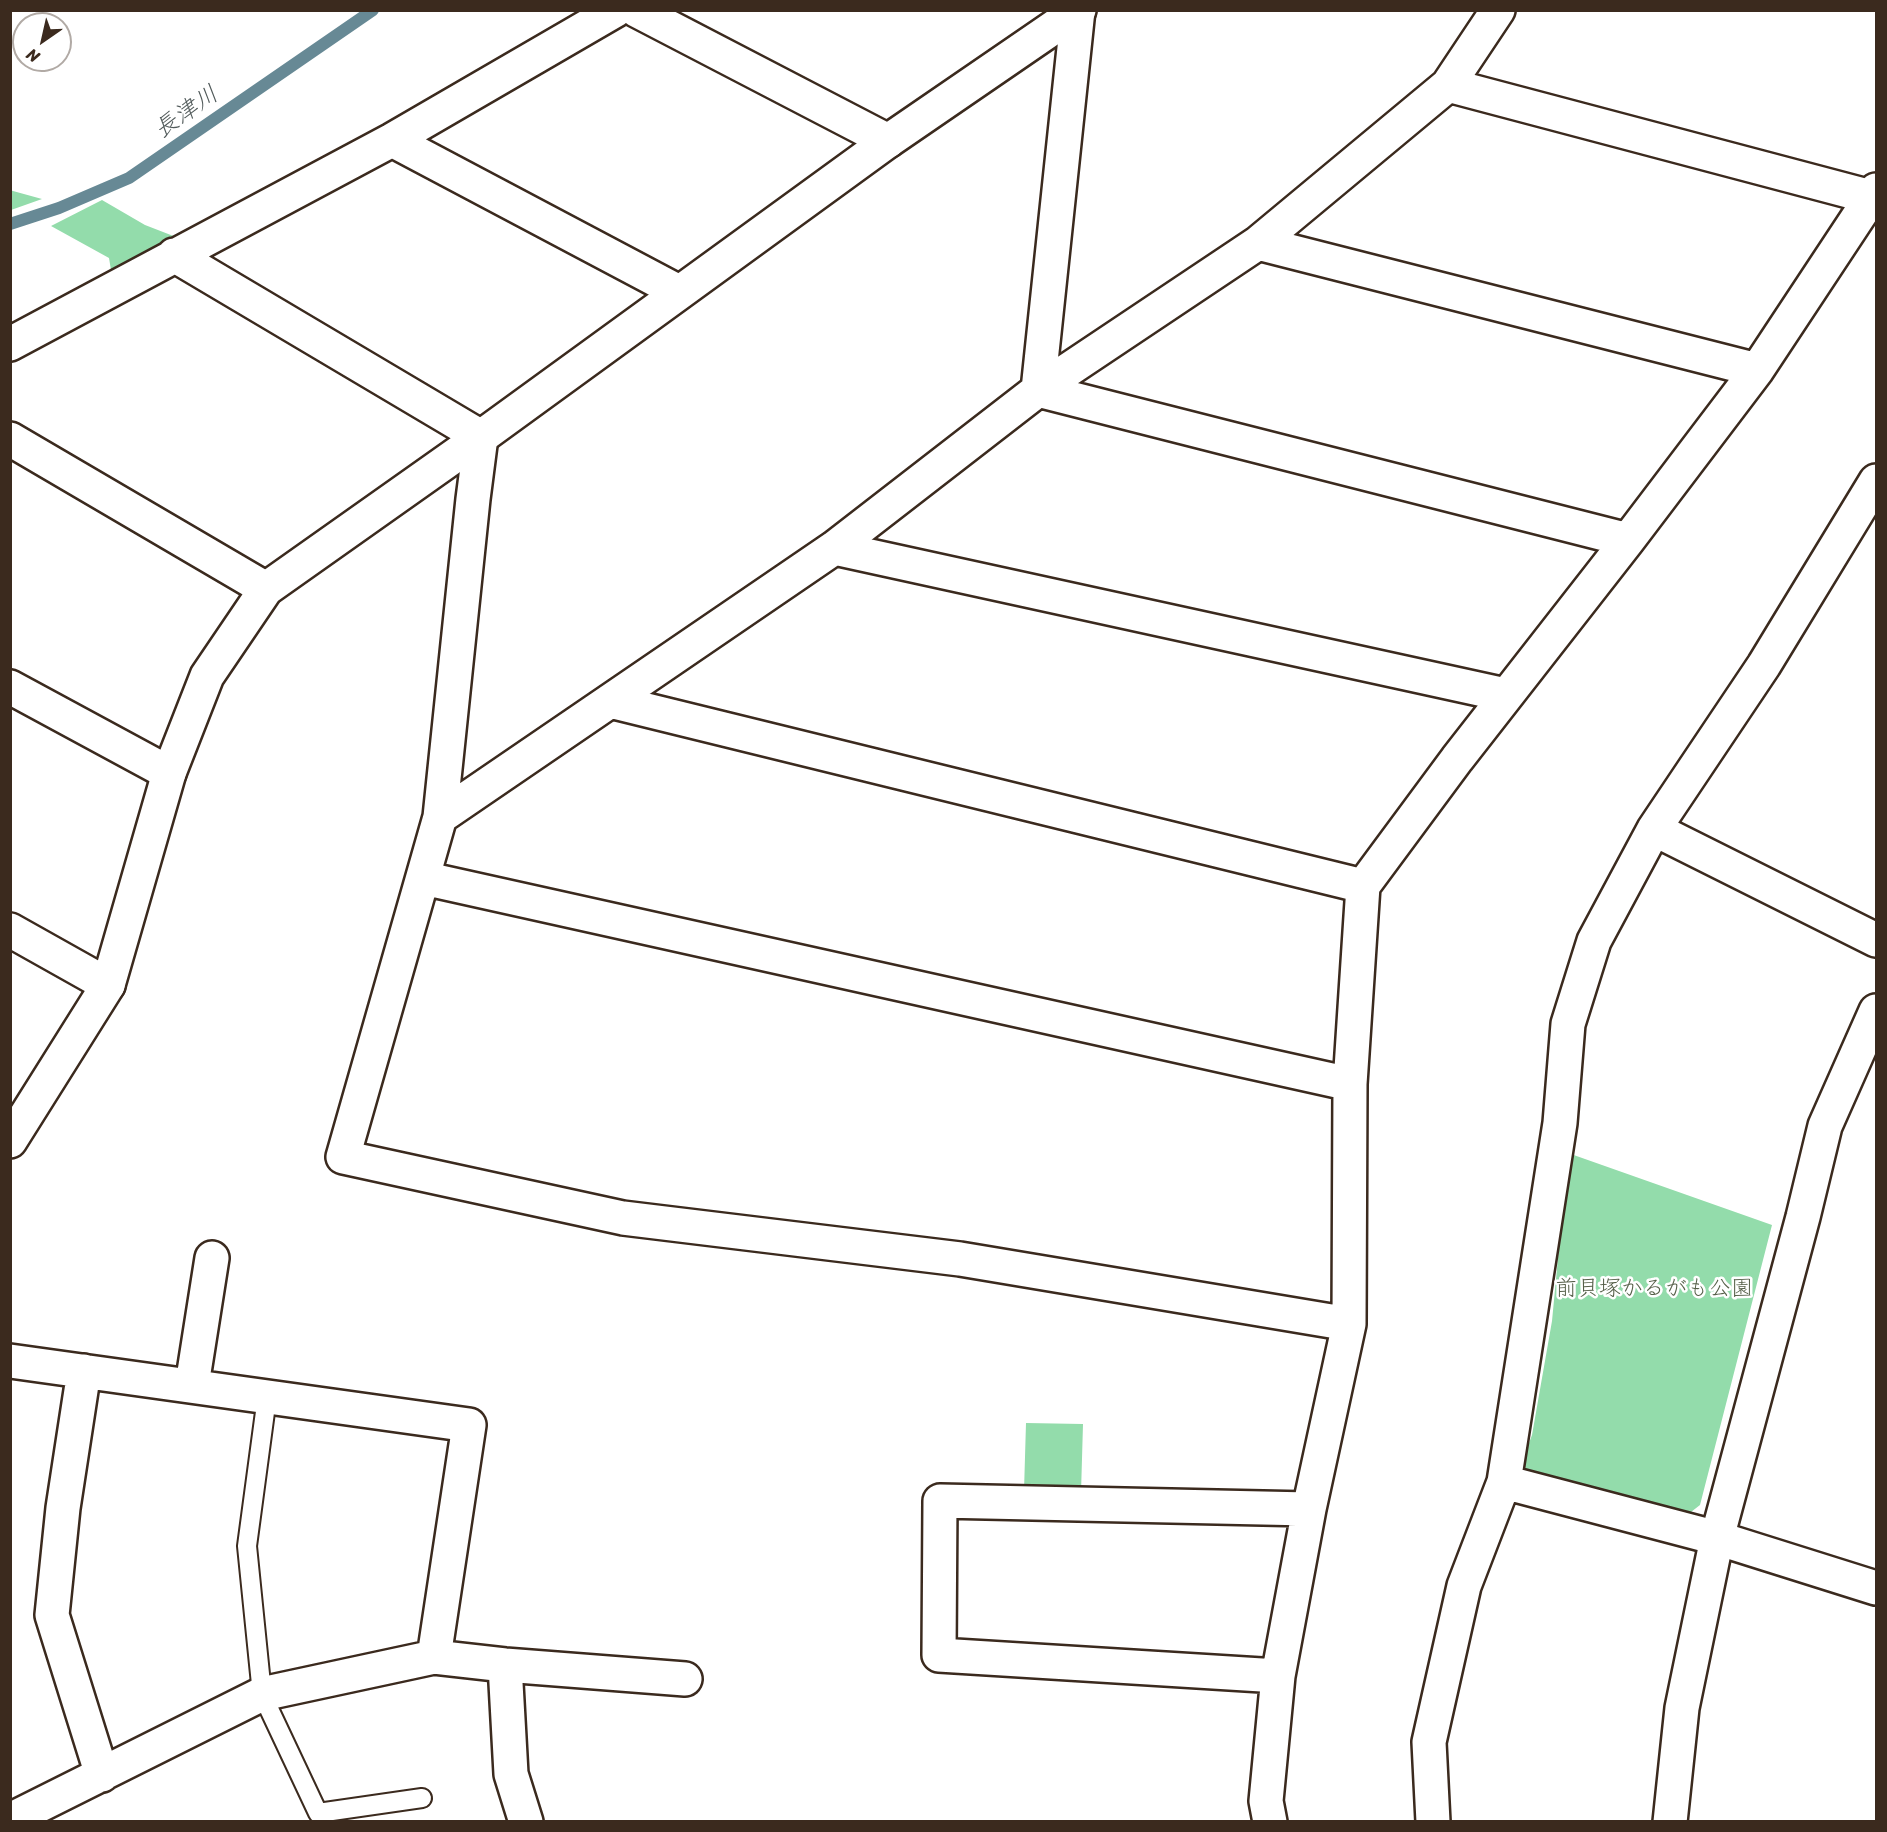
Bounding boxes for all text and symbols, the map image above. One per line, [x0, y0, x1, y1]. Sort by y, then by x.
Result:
north arrow [12, 12, 72, 72]
text: N [20, 41, 45, 71]
water label: 長津川 [149, 81, 225, 145]
park label: 前貝塚かるがも公園 [1555, 1276, 1753, 1302]

